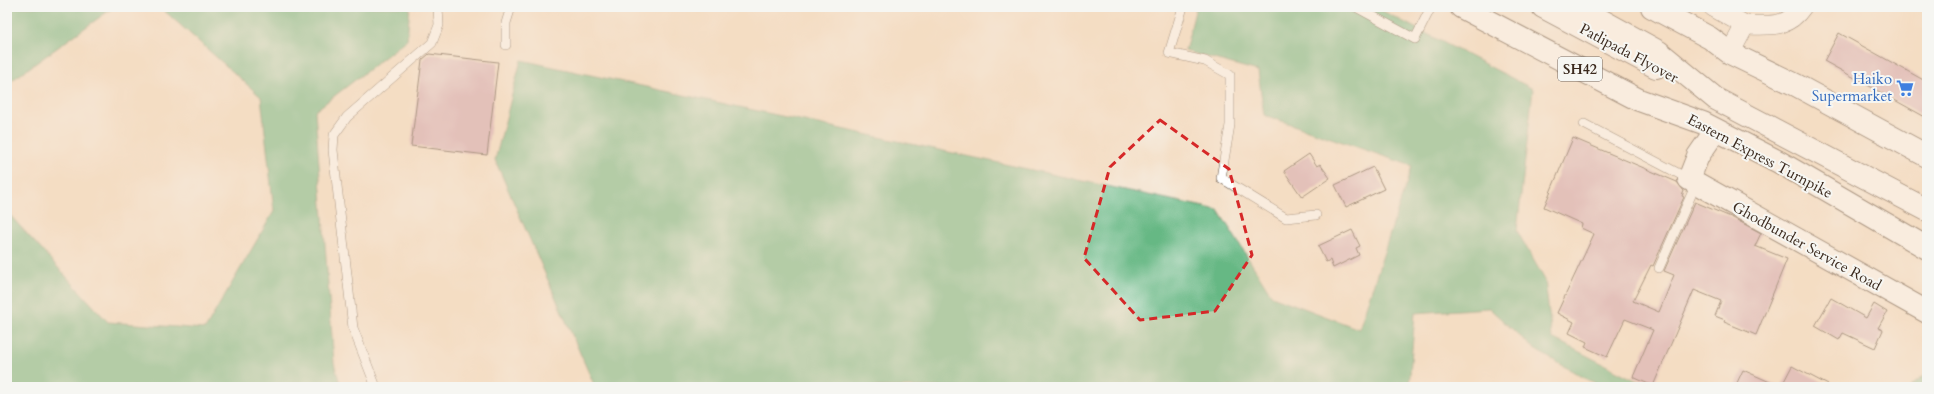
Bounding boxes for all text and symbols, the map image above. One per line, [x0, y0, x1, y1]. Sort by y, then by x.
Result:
street label: Patlipada Flyover [1576, 18, 1682, 88]
road number: SH42 [1558, 57, 1602, 81]
place label: Haiko Supermarket [1812, 69, 1892, 106]
supermarket icon: Haiko Supermarket [1895, 78, 1915, 98]
street label: Eastern Express Turnpike [1684, 109, 1836, 203]
street label: Ghodbunder Service Road [1729, 197, 1885, 295]

